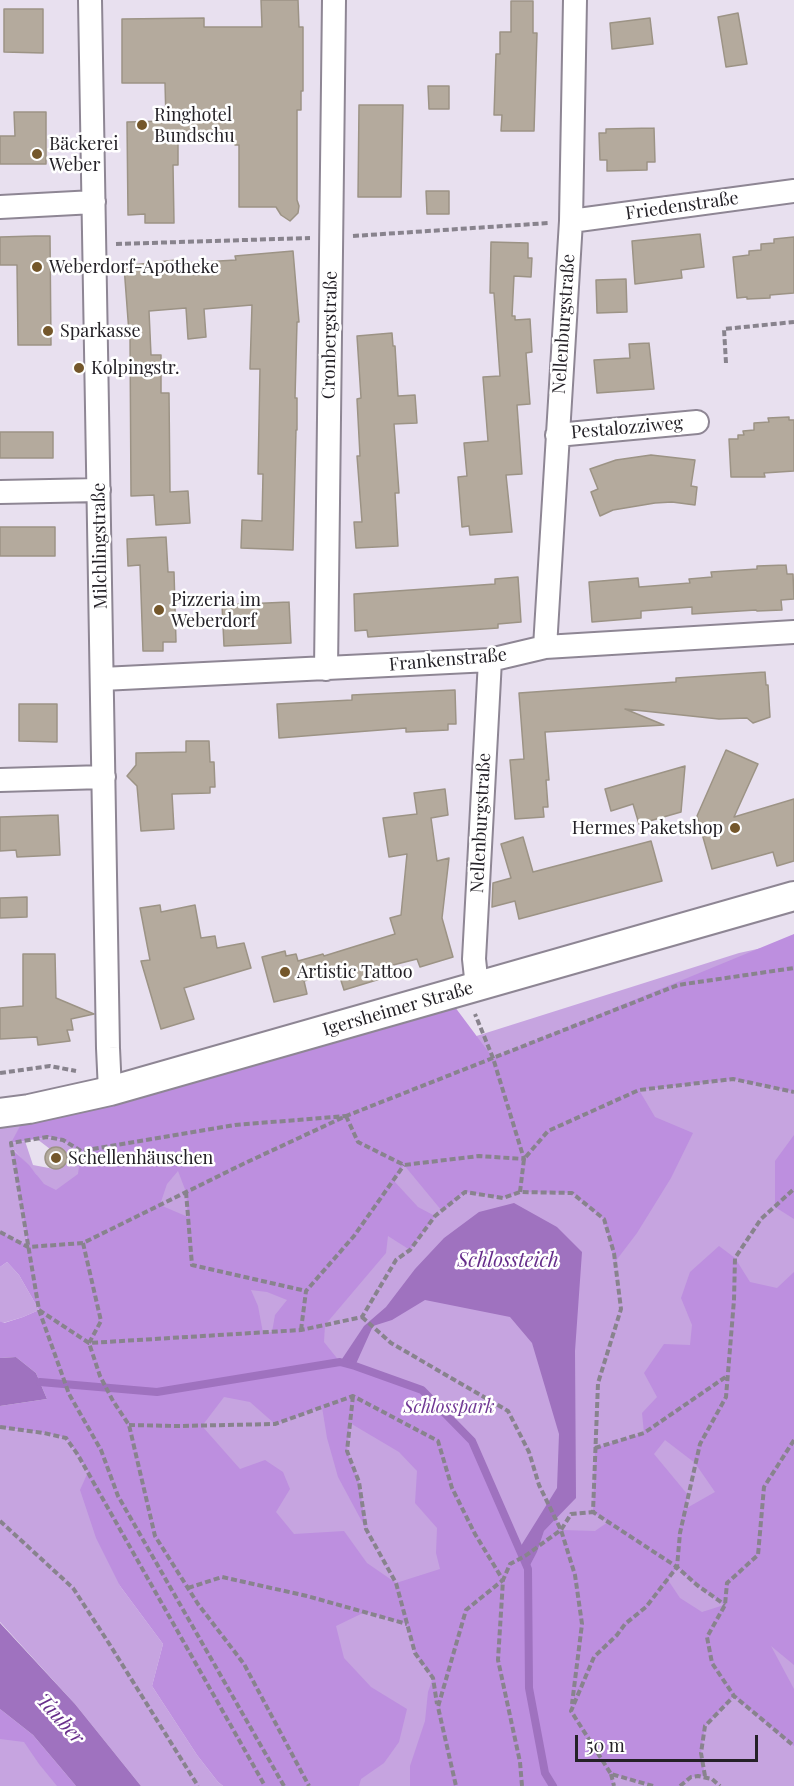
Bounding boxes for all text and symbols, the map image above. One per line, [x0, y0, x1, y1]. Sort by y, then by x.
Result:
place label: Ringhotel Bundschu [154, 104, 235, 146]
marker: Ringhotel Bundschu [135, 118, 149, 132]
place label: Bäckerei Weber [49, 133, 118, 176]
marker: Bäckerei Weber [30, 147, 44, 161]
street label: Friedenstraße [624, 187, 740, 225]
street label: Nellenburgstraße [548, 253, 580, 395]
place label: Weberdorf-Apotheke [49, 256, 219, 278]
marker: Weberdorf-Apotheke [30, 260, 44, 274]
street label: Cronbergstraße [318, 271, 342, 399]
place label: Sparkasse [60, 320, 141, 342]
marker: Sparkasse [41, 324, 55, 338]
place label: Kolpingstr. [91, 357, 180, 379]
marker: Kolpingstr. [72, 361, 86, 375]
street label: Pestalozziweg [570, 412, 684, 444]
street label: Milchlingstraße [88, 482, 112, 610]
place label: Pizzeria im Weberdorf [171, 589, 261, 632]
marker: Pizzeria im Weberdorf [152, 603, 166, 617]
street label: Frankenstraße [388, 644, 508, 676]
street label: Nellenburgstraße [467, 752, 495, 894]
place label: Hermes Paketshop [572, 817, 723, 839]
marker: Hermes Paketshop [728, 821, 742, 835]
place label: Artistic Tattoo [297, 961, 413, 983]
marker: Artistic Tattoo [278, 965, 292, 979]
street label: Igersheimer Straße [320, 977, 476, 1041]
place label: Schellenhäuschen [68, 1147, 213, 1169]
marker: Schellenhäuschen [49, 1151, 63, 1165]
water label: Schlossteich [457, 1249, 559, 1273]
park label: Schlosspark [403, 1396, 495, 1418]
water label: Tauber [31, 1689, 89, 1749]
scale bar [578, 1723, 761, 1761]
text: 50 m [586, 1733, 625, 1757]

